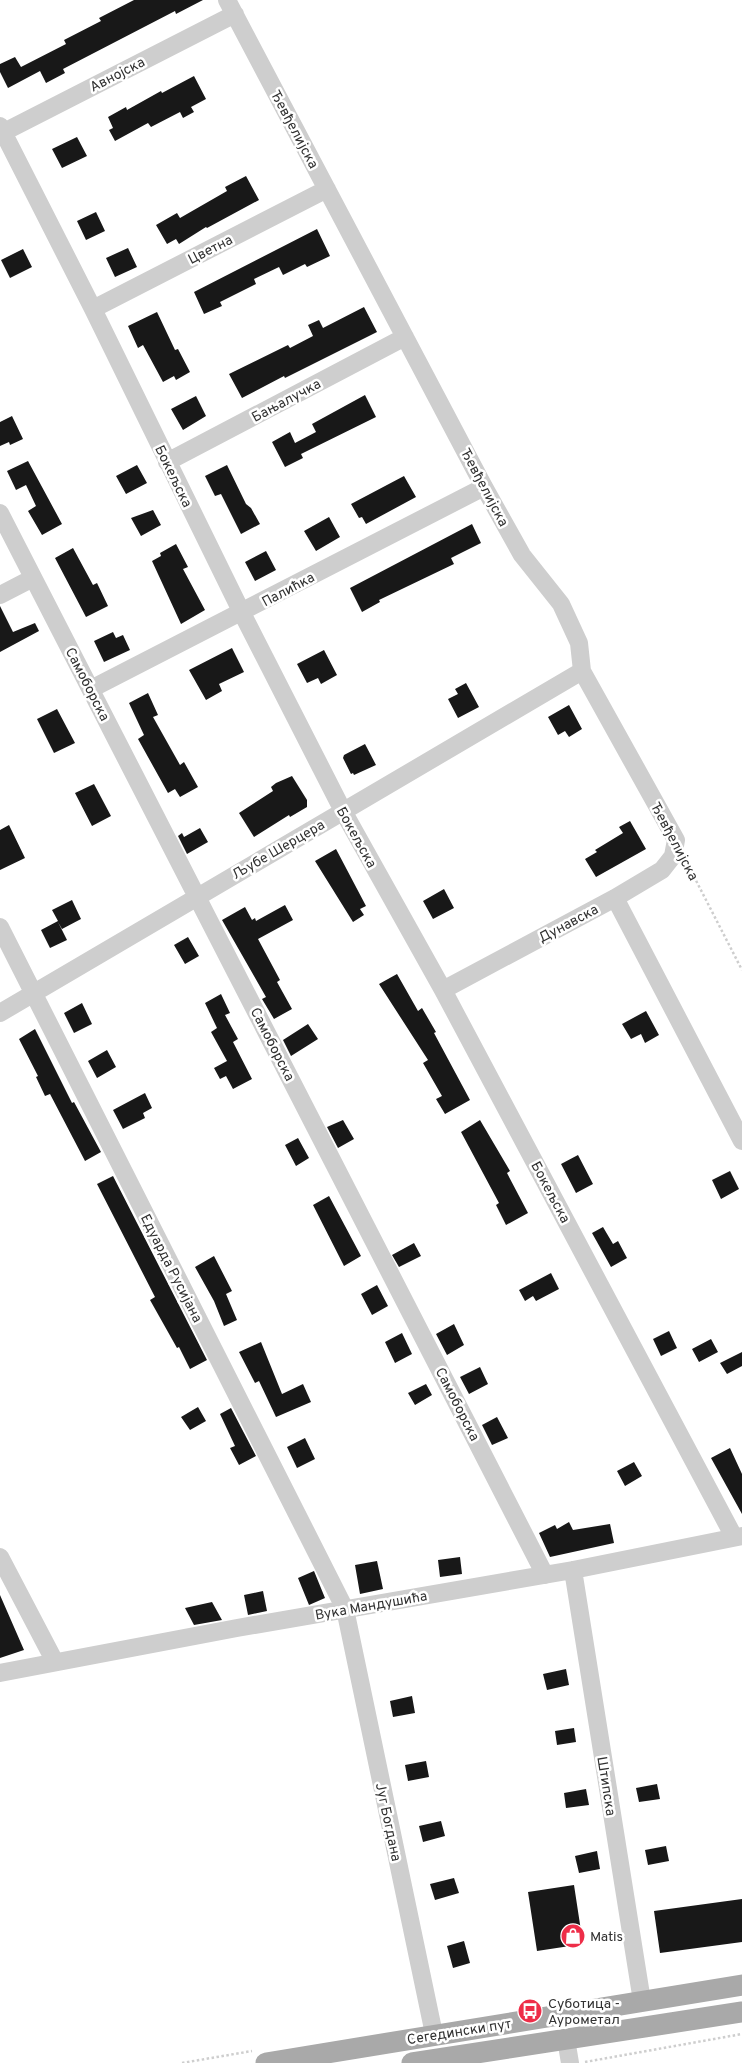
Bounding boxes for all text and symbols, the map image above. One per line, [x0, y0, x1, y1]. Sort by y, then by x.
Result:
street label: Авнојска [87, 54, 148, 96]
street label: Ђевђелијска [266, 88, 321, 172]
street label: Цветна [185, 232, 236, 269]
street label: Бањалучка [249, 376, 324, 427]
street label: Бокељска [150, 443, 195, 511]
street label: Ђевђелијска [456, 446, 511, 530]
street label: Палићка [259, 569, 318, 611]
street label: Самоборска [61, 645, 112, 724]
street label: Ђевђелијска [646, 800, 701, 884]
street label: Бокељска [332, 804, 379, 871]
street label: Љубе Шерцера [229, 817, 328, 884]
street label: Дунавска [536, 901, 602, 947]
street label: Самоборска [246, 1005, 297, 1084]
street label: Бокељска [526, 1159, 573, 1226]
street label: Едуарда Русијана [136, 1212, 205, 1326]
street label: Самоборска [431, 1365, 482, 1444]
street label: Вука Мандушића [314, 1588, 429, 1625]
street label: Штипска [592, 1755, 619, 1817]
street label: Југ Богдана [371, 1782, 404, 1863]
shop icon: Matis [560, 1923, 586, 1949]
place label: Matis [590, 1929, 623, 1946]
place label: Суботица - Аурометал [548, 1996, 620, 2029]
bus stop icon: Суботица - Аурометал [517, 1998, 543, 2024]
street label: Сегедински пут [406, 2016, 512, 2049]

